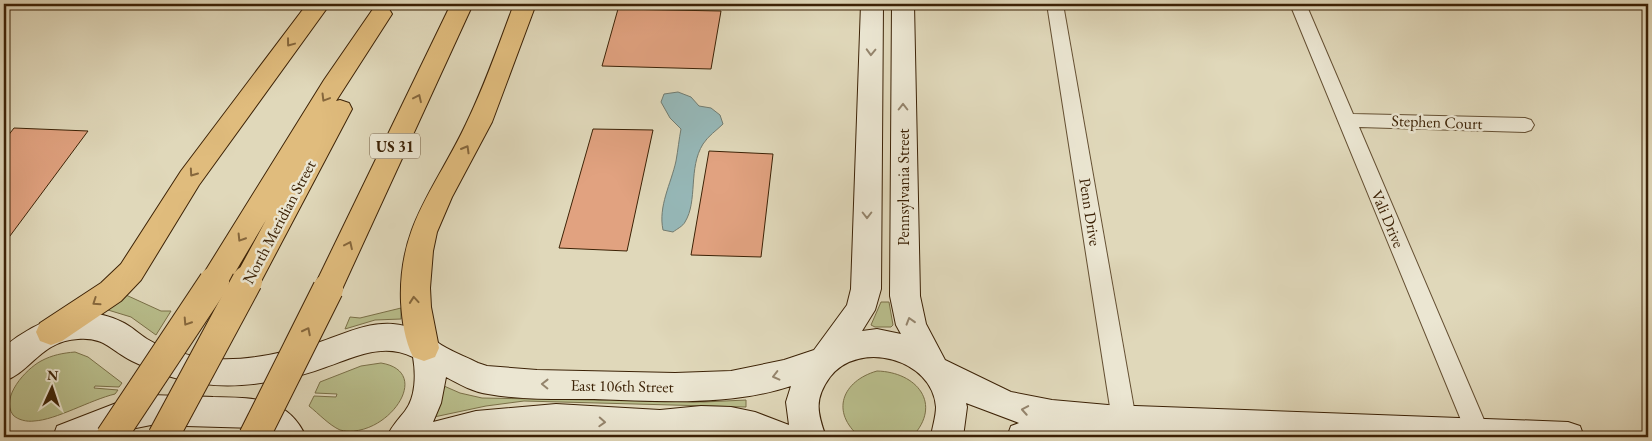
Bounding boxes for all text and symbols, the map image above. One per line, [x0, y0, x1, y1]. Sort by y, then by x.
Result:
one-way arrow [287, 37, 295, 46]
one-way arrow [866, 49, 876, 57]
one-way arrow [321, 93, 331, 102]
one-way arrow [412, 94, 422, 103]
one-way arrow [898, 102, 908, 110]
street label: Stephen Court [1391, 110, 1483, 134]
street label: Pennsylvania Street [893, 128, 914, 246]
road number: US 31 [370, 134, 420, 158]
one-way arrow [460, 146, 470, 155]
street label: North Meridian Street [238, 156, 320, 288]
one-way arrow [190, 167, 199, 177]
street label: Penn Drive [1074, 177, 1106, 247]
street label: Vali Drive [1366, 187, 1410, 251]
one-way arrow [862, 212, 872, 219]
one-way arrow [238, 232, 248, 241]
one-way arrow [343, 241, 353, 250]
one-way arrow [93, 296, 102, 305]
one-way arrow [409, 296, 420, 304]
one-way arrow [184, 317, 194, 326]
one-way arrow [905, 317, 915, 326]
one-way arrow [301, 327, 311, 336]
north arrow [28, 364, 78, 414]
text: N [47, 366, 59, 384]
one-way arrow [772, 370, 781, 381]
street label: East 106th Street [570, 375, 674, 397]
one-way arrow [541, 379, 548, 389]
one-way arrow [1020, 405, 1029, 415]
one-way arrow [599, 416, 607, 427]

